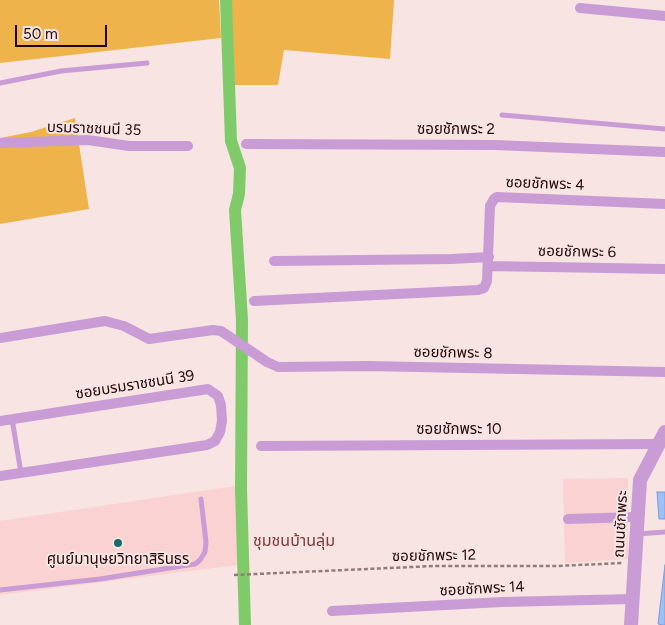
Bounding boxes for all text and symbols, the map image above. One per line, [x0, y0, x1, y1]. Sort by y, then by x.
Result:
scale bar [18, 15, 110, 47]
text: 50 m [23, 25, 58, 43]
street label: บรมราชชนนี 35 [47, 118, 141, 140]
street label: ซอยชักพระ 2 [417, 121, 495, 139]
street label: ซอยชักพระ 4 [505, 174, 585, 194]
street label: ซอยชักพระ 6 [538, 242, 616, 262]
street label: ซอยชักพระ 8 [413, 343, 493, 363]
street label: ซอยบรมราชชนนี 39 [74, 367, 196, 403]
street label: ซอยชักพระ 10 [416, 421, 502, 439]
street label: ถนนชักพระ [610, 490, 632, 558]
district label: ชุมชนบ้านลุ่ม [253, 531, 335, 551]
marker: ศูนย์มานุษยวิทยาสิรินธร [112, 537, 124, 549]
street label: ซอยชักพระ 12 [392, 546, 476, 566]
place label: ศูนย์มานุษยวิทยาสิรินธร [47, 551, 189, 569]
street label: ซอยชักพระ 14 [439, 578, 525, 600]

